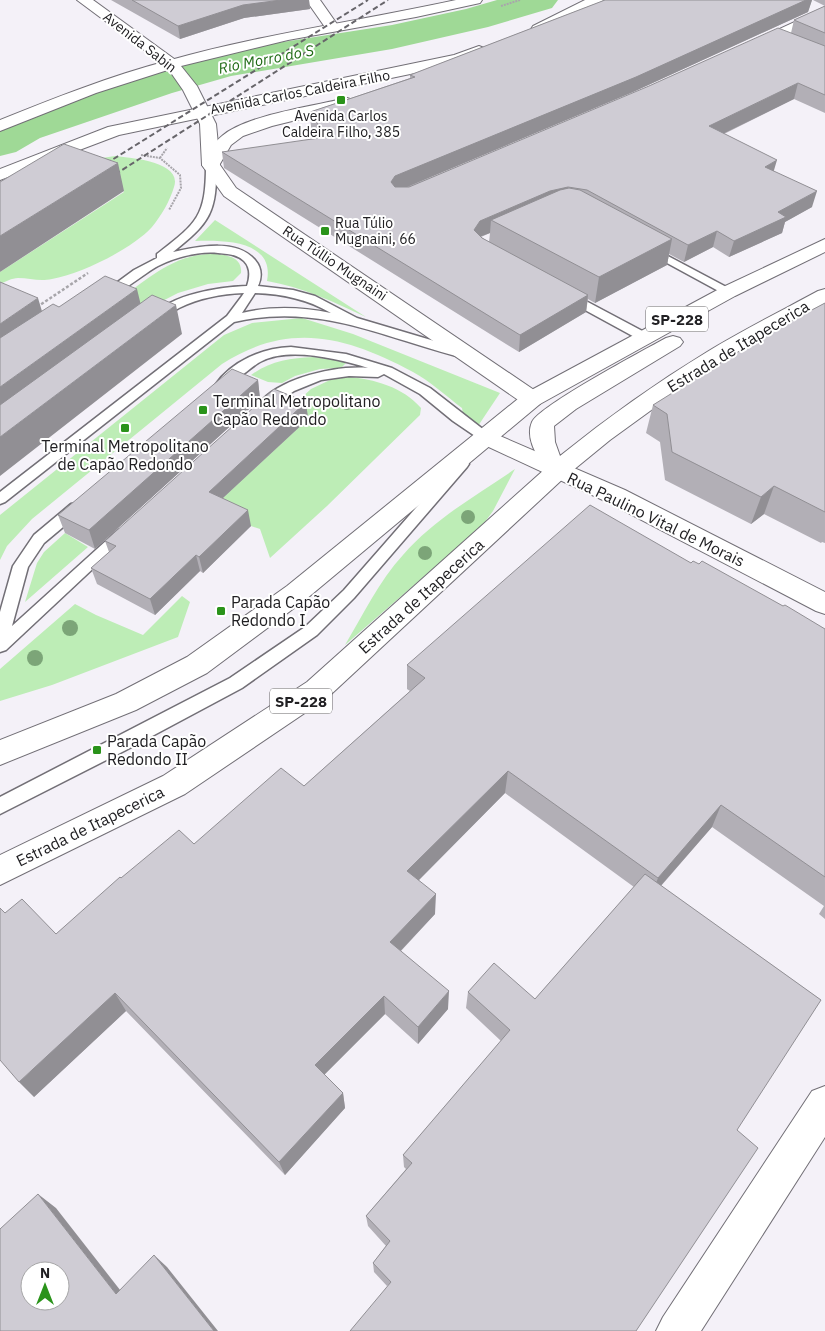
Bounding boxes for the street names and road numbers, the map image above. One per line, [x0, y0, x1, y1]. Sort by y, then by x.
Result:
street label: Avenida Sabin [100, 8, 180, 76]
street label: Avenida Carlos Caldeira Filho [209, 66, 392, 118]
street label: Rua Túllio Mugnaini [279, 221, 391, 305]
street label: Estrada de Itapecerica [663, 295, 813, 396]
road number: SP-228 [646, 306, 708, 332]
street label: Rua Paulino Vital de Morais [564, 467, 748, 571]
street label: Estrada de Itapecerica [354, 534, 488, 658]
road number: SP-228 [270, 688, 332, 714]
street label: Estrada de Itapecerica [13, 781, 168, 871]

